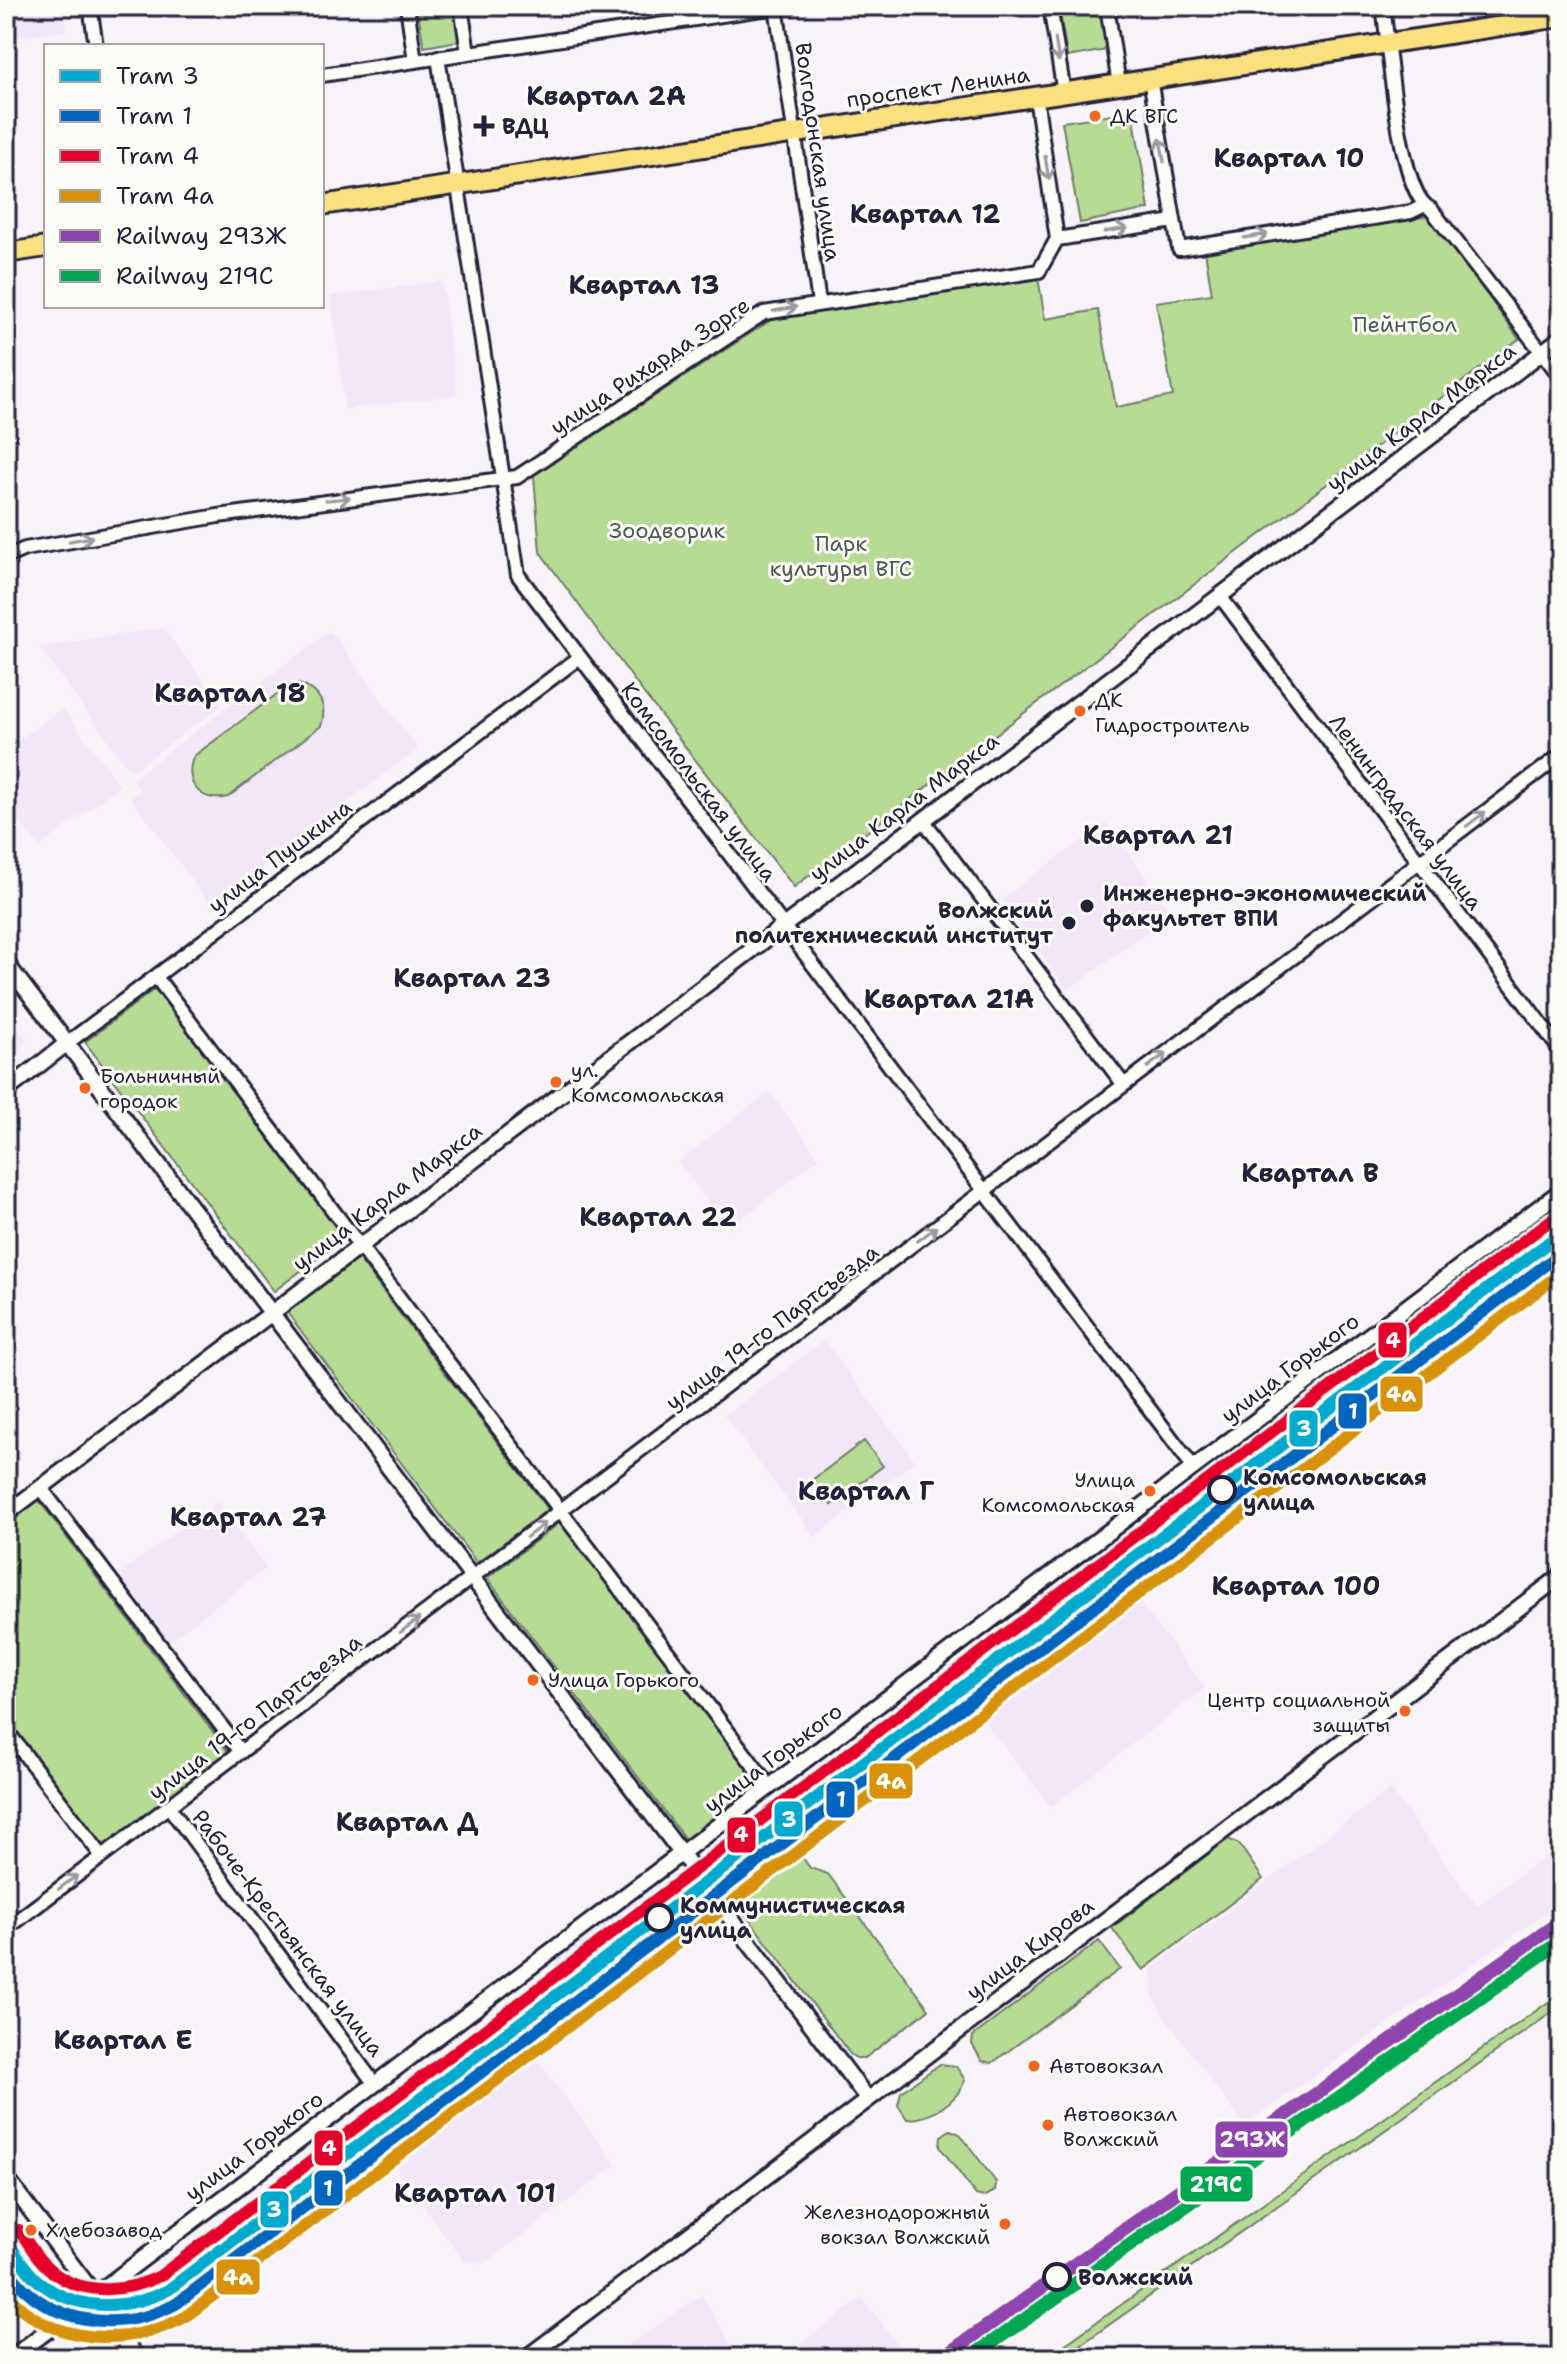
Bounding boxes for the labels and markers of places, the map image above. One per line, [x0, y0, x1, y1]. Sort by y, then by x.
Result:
place label: ДК ВГС [1110, 103, 1178, 129]
marker: ДК ВГС [1087, 108, 1103, 124]
place label: ВДЦ [502, 112, 548, 141]
marker: ВДЦ [473, 115, 495, 137]
place label: ДК Гидростроитель [1095, 687, 1250, 738]
marker: ДК Гидростроитель [1072, 703, 1088, 719]
place label: Инженерно-экономический факультет ВПИ [1103, 879, 1426, 933]
place label: Волжский политехнический институт [734, 896, 1054, 950]
marker: Инженерно-экономический факультет ВПИ [1078, 897, 1096, 915]
marker: Волжский политехнический институт [1060, 914, 1078, 932]
place label: ул. Комсомольская [571, 1057, 725, 1108]
place label: Больничный городок [100, 1063, 220, 1114]
marker: ул. Комсомольская [548, 1074, 564, 1090]
marker: Больничный городок [77, 1080, 93, 1096]
place label: Комсомольская улица [1243, 1463, 1427, 1517]
place label: Улица Комсомольская [982, 1467, 1136, 1518]
marker: Комсомольская улица [1208, 1476, 1236, 1504]
marker: Улица Комсомольская [1142, 1483, 1158, 1499]
place label: Улица Горького [548, 1667, 699, 1693]
marker: Улица Горького [525, 1672, 541, 1688]
place label: Центр социальной защиты [1207, 1687, 1390, 1738]
marker: Центр социальной защиты [1397, 1703, 1413, 1719]
place label: Коммунистическая улица [680, 1891, 905, 1945]
marker: Коммунистическая улица [645, 1904, 673, 1932]
place label: Автовокзал [1049, 2053, 1163, 2079]
marker: Автовокзал [1026, 2058, 1042, 2074]
place label: Автовокзал Волжский [1063, 2101, 1177, 2152]
marker: Автовокзал Волжский [1040, 2117, 1056, 2133]
place label: Железнодорожный вокзал Волжский [804, 2199, 990, 2250]
marker: Железнодорожный вокзал Волжский [997, 2216, 1013, 2232]
place label: Хлебозавод [46, 2217, 163, 2243]
marker: Хлебозавод [23, 2222, 39, 2238]
marker: Волжский [1043, 2263, 1071, 2291]
place label: Волжский [1078, 2263, 1193, 2292]

